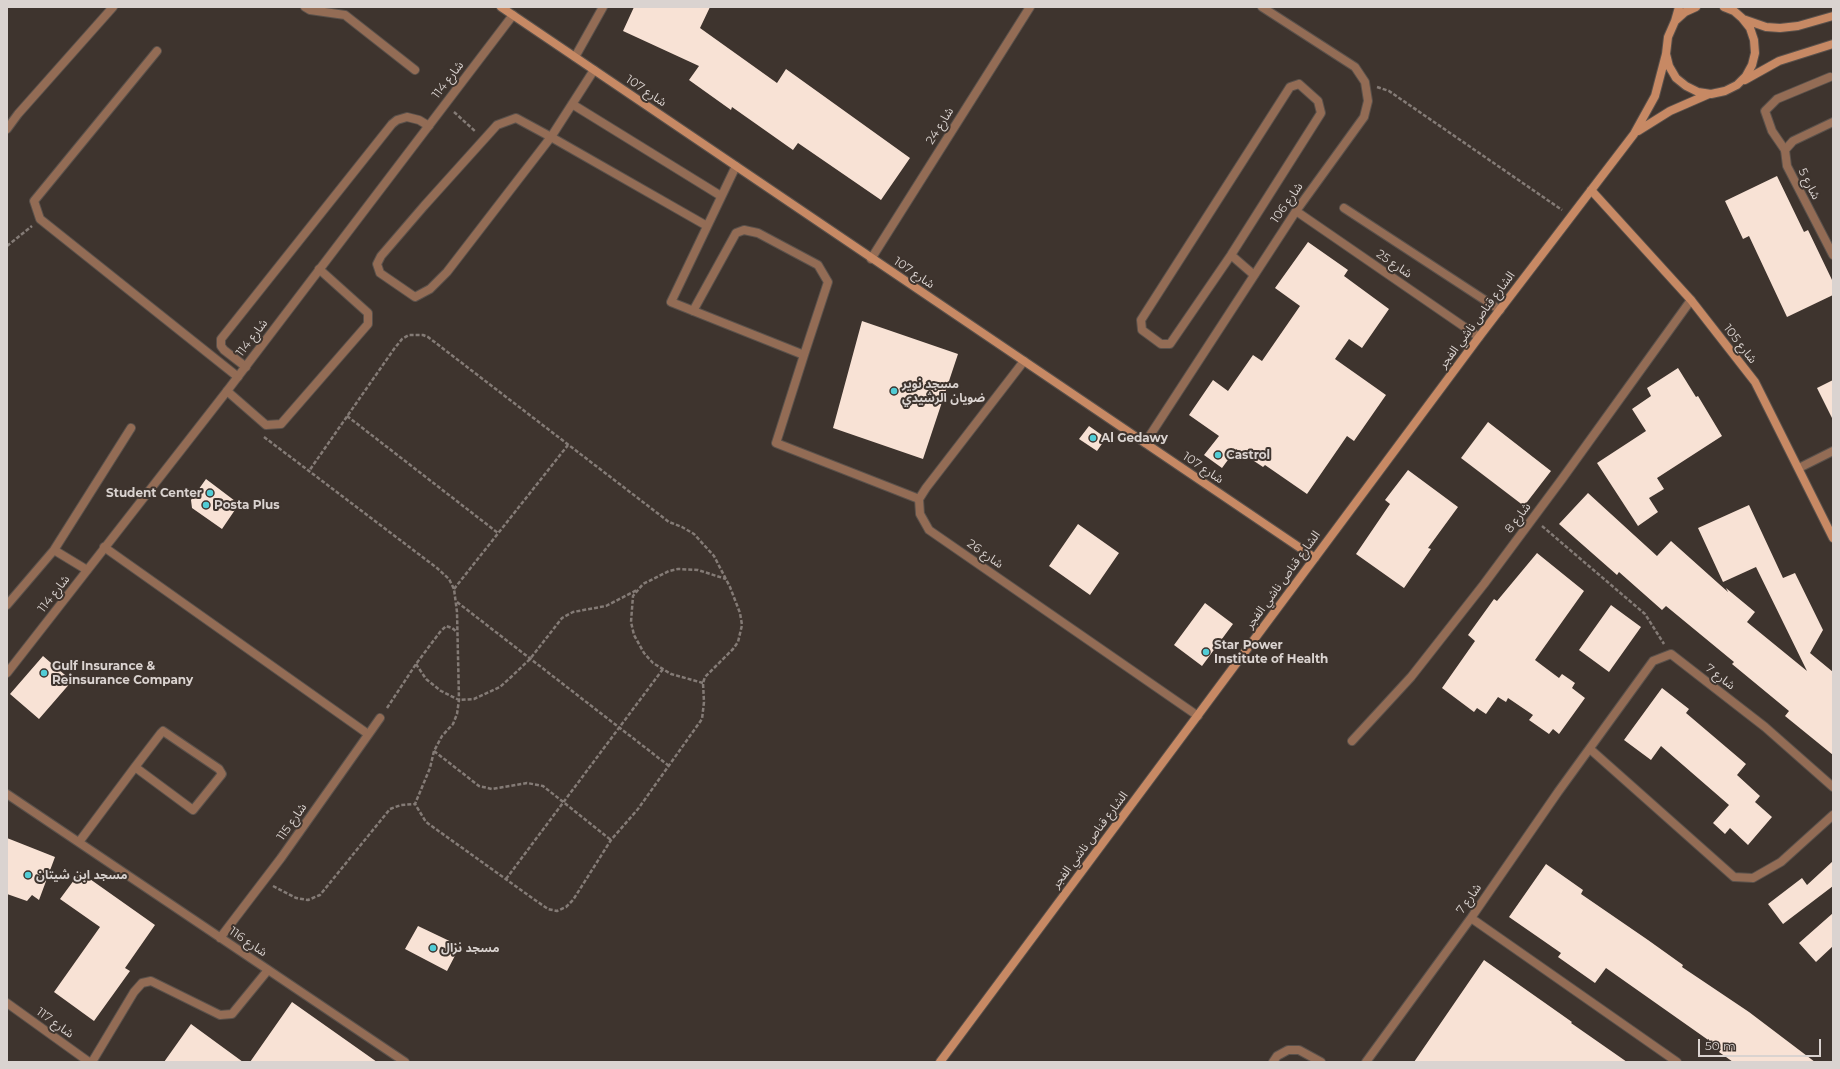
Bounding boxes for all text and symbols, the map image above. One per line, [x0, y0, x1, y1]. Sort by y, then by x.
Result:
street label: شارع 114 [429, 58, 467, 102]
street label: شارع 107 [623, 72, 669, 110]
street label: شارع 24 [923, 105, 957, 147]
street label: شارع 5 [1795, 166, 1823, 202]
street label: شارع 106 [1268, 180, 1306, 226]
street label: شارع 25 [1373, 247, 1415, 281]
street label: شارع 107 [891, 254, 937, 292]
street label: الشارع قناص ناشي الفجر [1436, 269, 1518, 371]
street label: شارع 114 [233, 316, 271, 360]
street label: شارع 105 [1720, 322, 1760, 366]
place label: مسجد نوير ضويان الرشيدي [902, 377, 985, 405]
marker: مسجد نوير ضويان الرشيدي [889, 386, 899, 396]
place label: Al Gedawy [1101, 431, 1168, 445]
marker: Al Gedawy [1088, 433, 1098, 443]
place label: Castrol [1226, 448, 1270, 462]
street label: شارع 107 [1180, 449, 1226, 487]
marker: Castrol [1213, 450, 1223, 460]
place label: Student Center [106, 486, 202, 500]
marker: Student Center [205, 488, 215, 498]
place label: Posta Plus [214, 498, 280, 512]
marker: Posta Plus [201, 500, 211, 510]
street label: شارع 8 [1502, 500, 1534, 536]
street label: الشارع قناص ناشي الفجر [1243, 528, 1323, 632]
street label: شارع 26 [964, 536, 1006, 572]
street label: شارع 114 [35, 573, 73, 615]
place label: Star Power Institute of Health [1214, 638, 1328, 666]
marker: Star Power Institute of Health [1201, 647, 1211, 657]
place label: Gulf Insurance & Reinsurance Company [52, 659, 193, 687]
street label: شارع 7 [1702, 661, 1738, 693]
marker: Gulf Insurance & Reinsurance Company [39, 668, 49, 678]
street label: الشارع قناص ناشي الفجر [1049, 789, 1131, 891]
street label: شارع 115 [274, 801, 310, 843]
place label: مسجد ابن شيتان [36, 868, 127, 882]
marker: مسجد ابن شيتان [23, 870, 33, 880]
street label: شارع 7 [1453, 881, 1485, 917]
street label: شارع 116 [226, 924, 270, 960]
place label: مسجد نزال [441, 941, 499, 955]
marker: مسجد نزال [428, 943, 438, 953]
street label: شارع 117 [34, 1005, 76, 1041]
scale bar [1700, 1031, 1823, 1057]
text: 50 m [1705, 1038, 1736, 1053]

